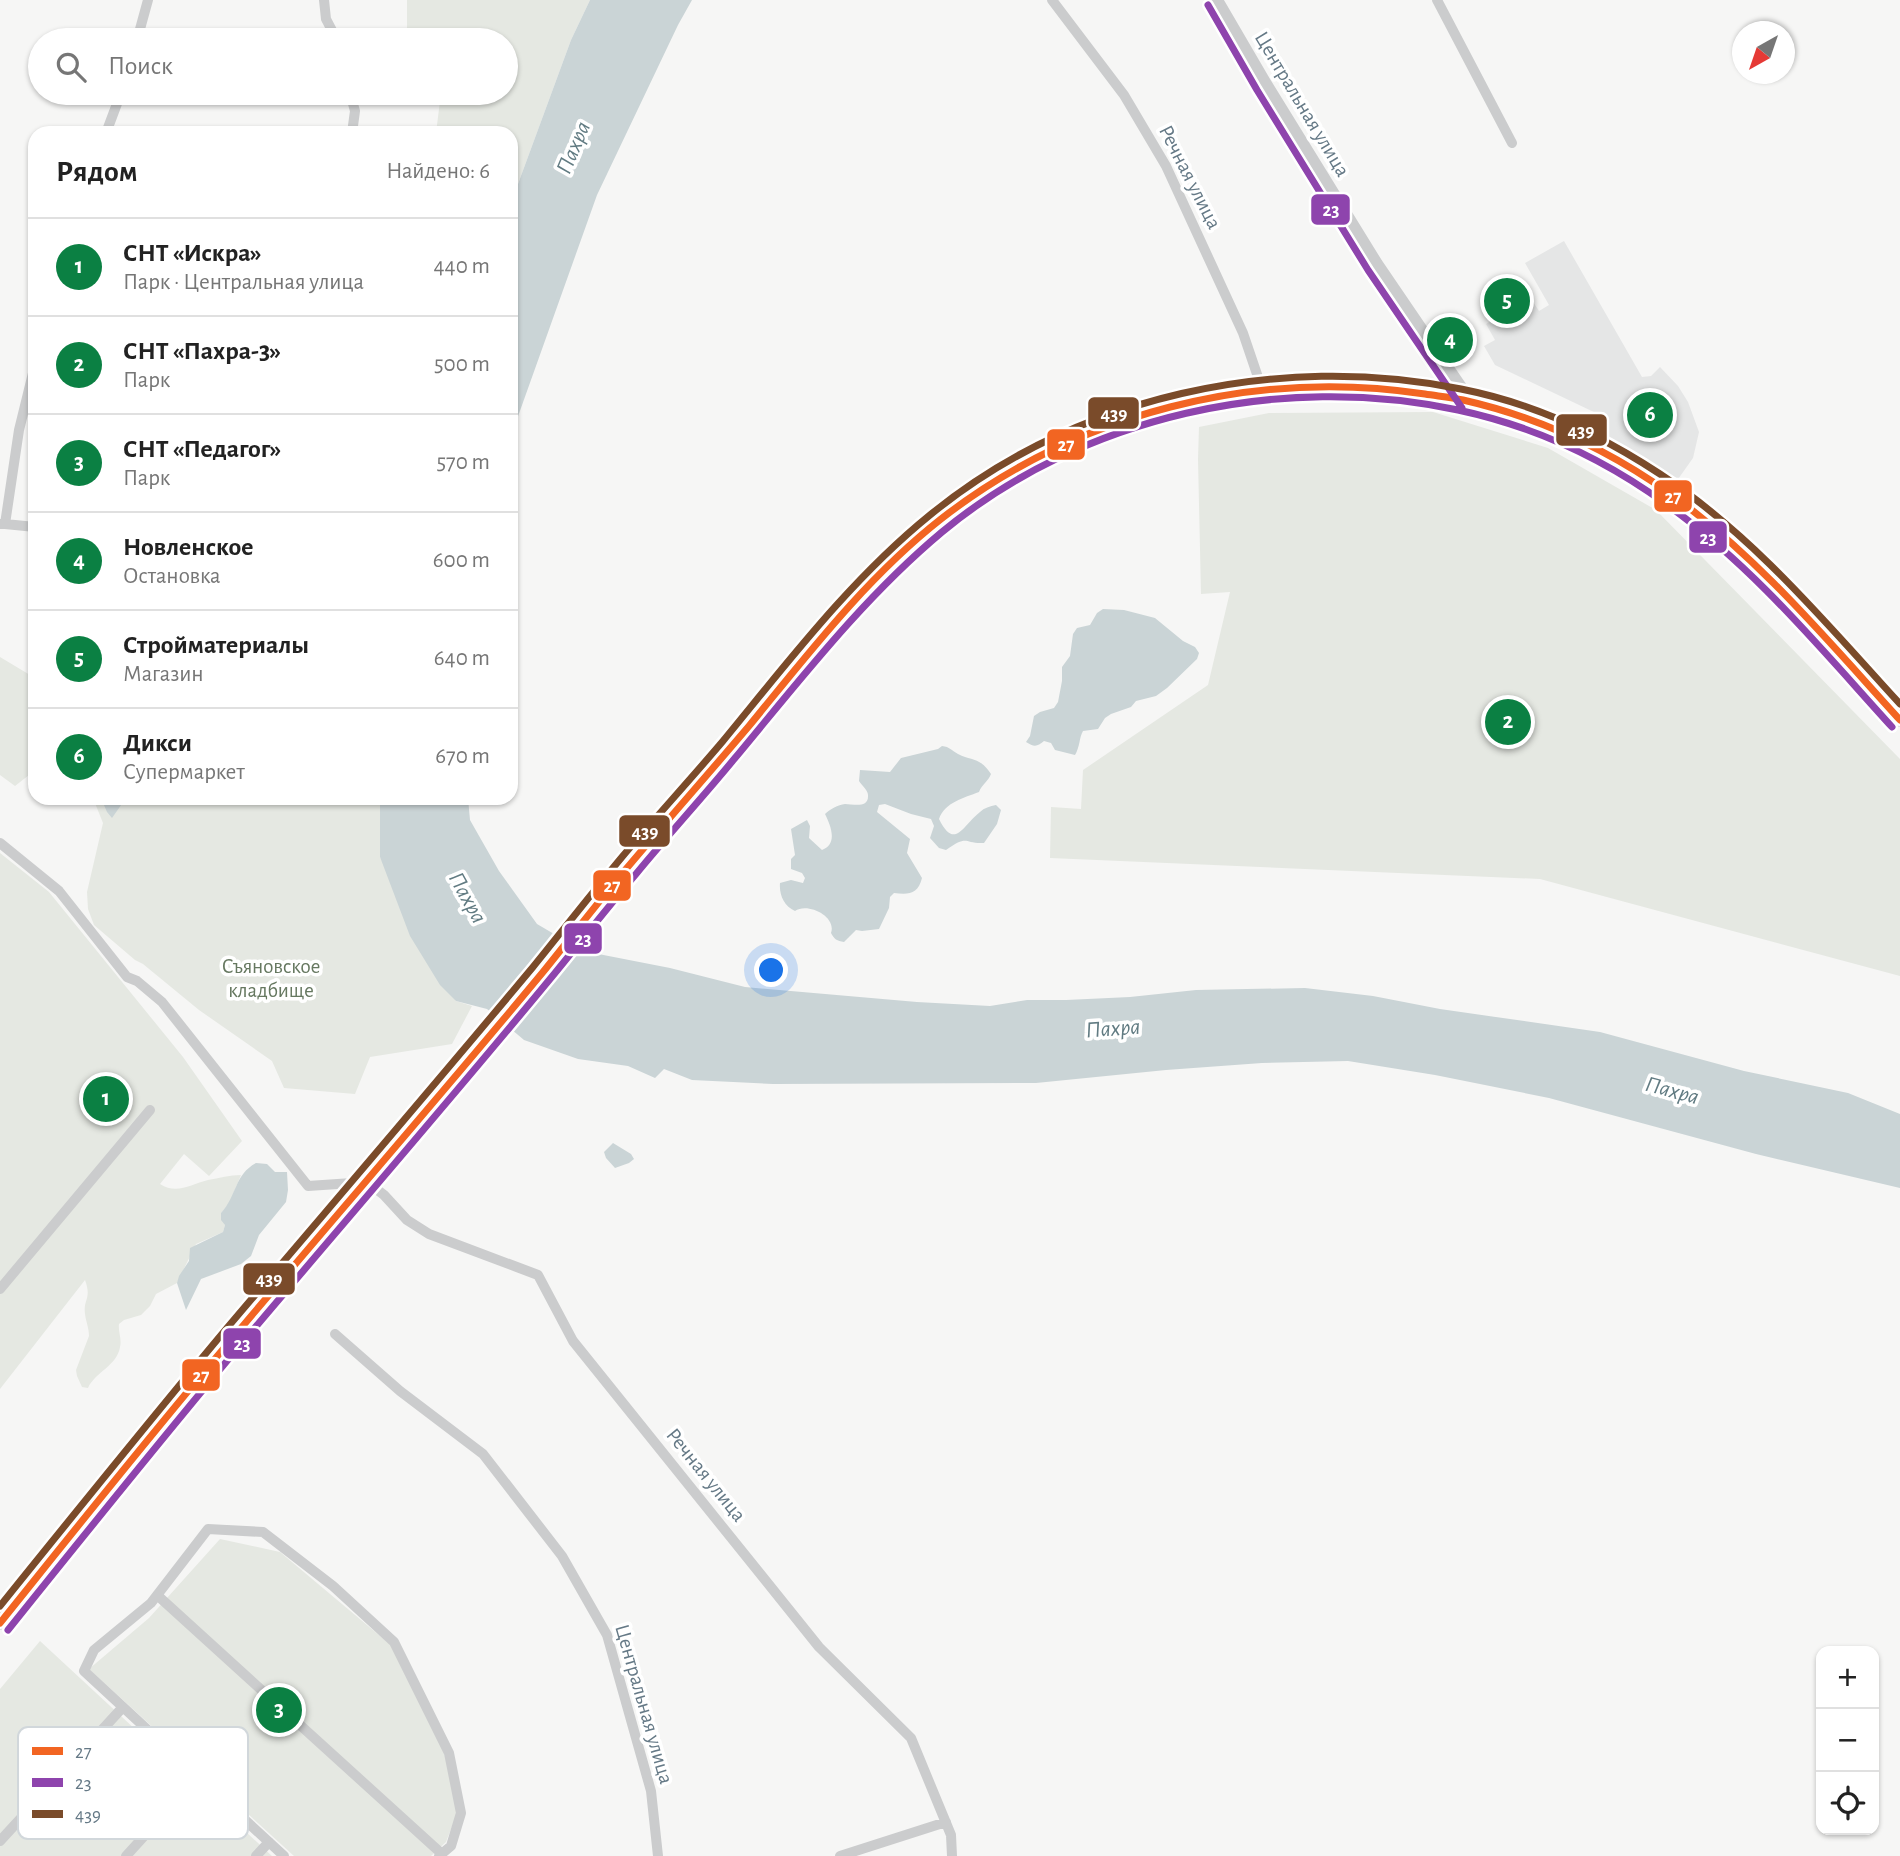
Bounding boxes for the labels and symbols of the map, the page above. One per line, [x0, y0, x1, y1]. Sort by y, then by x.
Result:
north arrow [1732, 21, 1795, 84]
street label: Центральная улица [1250, 28, 1354, 181]
water label: Пахра [553, 118, 595, 178]
street label: Речная улица [1155, 122, 1225, 233]
line badge: 23 [1310, 193, 1351, 226]
text: 23 [1322, 201, 1340, 220]
pin: 5 [1484, 275, 1530, 327]
pin: 4 [1427, 314, 1473, 366]
pin: 6 [1627, 389, 1673, 441]
line badge: 439 [1087, 396, 1140, 430]
text: 439 [1101, 405, 1127, 424]
line badge: 439 [1555, 413, 1608, 447]
text: 439 [1568, 422, 1594, 441]
line badge: 27 [1046, 428, 1086, 461]
text: 27 [1057, 436, 1075, 455]
line badge: 27 [1653, 479, 1693, 513]
text: 27 [1664, 488, 1682, 507]
line badge: 23 [1688, 520, 1728, 554]
text: 23 [1699, 529, 1717, 548]
pin: 2 [1485, 696, 1531, 748]
line badge: 439 [618, 814, 671, 848]
text: 439 [632, 823, 658, 842]
water label: Пахра [444, 869, 490, 927]
line badge: 27 [592, 869, 632, 902]
text: 27 [603, 877, 621, 896]
line badge: 23 [563, 922, 603, 955]
text: 23 [574, 930, 592, 949]
your location [754, 953, 788, 987]
park label: Съяновское кладбище [222, 956, 320, 1001]
water label: Пахра [1085, 1016, 1141, 1042]
pin: 1 [83, 1073, 129, 1125]
water label: Пахра [1643, 1073, 1701, 1109]
line badge: 439 [242, 1262, 296, 1296]
text: 439 [256, 1270, 282, 1289]
line badge: 23 [222, 1327, 262, 1360]
text: 23 [233, 1335, 251, 1354]
line badge: 27 [181, 1358, 221, 1392]
text: 27 [192, 1367, 210, 1386]
street label: Речная улица [662, 1424, 750, 1526]
street label: Центральная улица [611, 1622, 677, 1787]
pin: 3 [256, 1684, 302, 1736]
legend [18, 1727, 248, 1839]
text: 27 [75, 1743, 92, 1762]
text: 23 [75, 1774, 91, 1793]
text: 439 [75, 1806, 101, 1825]

